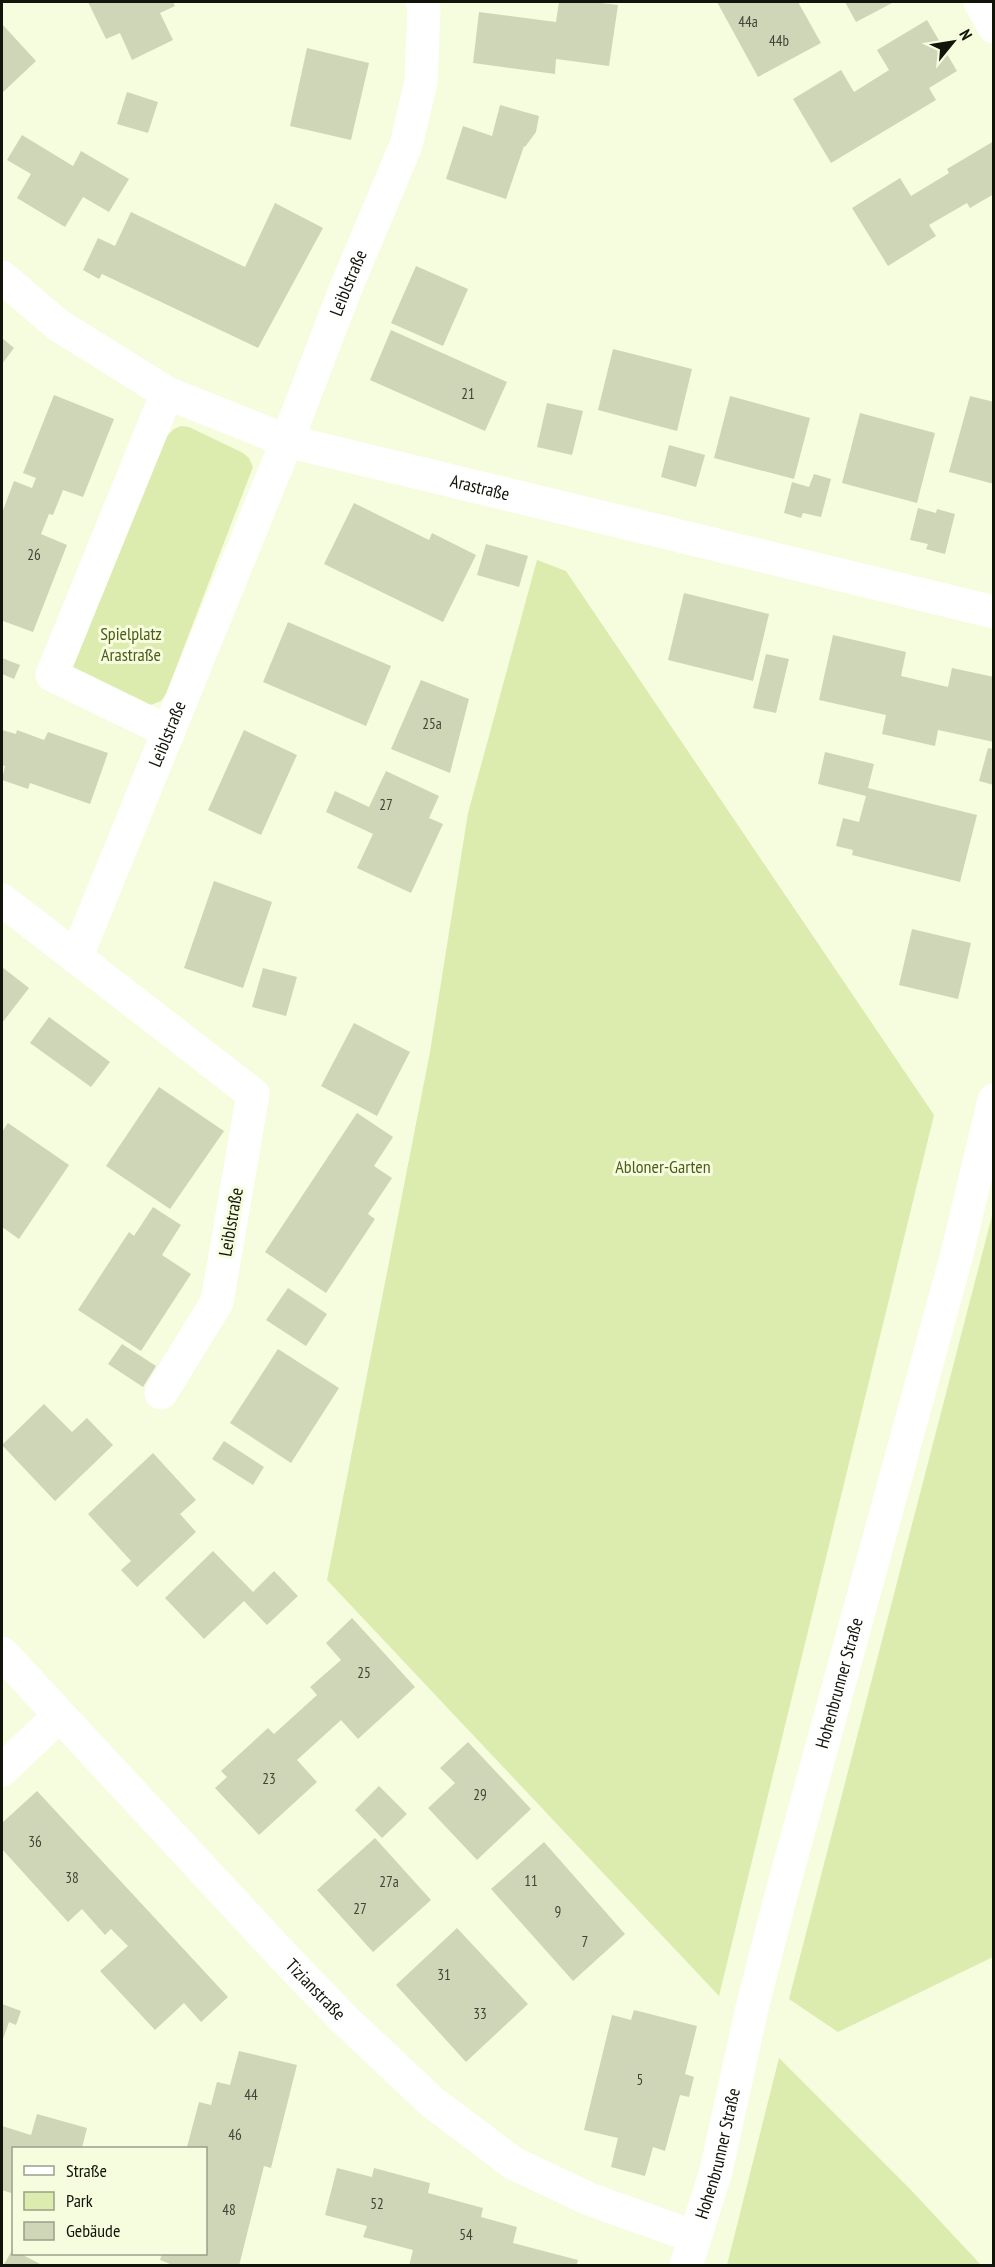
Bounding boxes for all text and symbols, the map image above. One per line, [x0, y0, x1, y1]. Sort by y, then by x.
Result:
house number: 44a [738, 12, 758, 31]
north arrow [923, 12, 983, 72]
text: N [955, 26, 977, 43]
house number: 44b [769, 31, 789, 50]
street label: Leiblstraße [324, 246, 372, 319]
house number: 21 [461, 384, 475, 403]
street label: Arastraße [448, 469, 512, 505]
house number: 26 [27, 545, 41, 564]
park label: Spielplatz Arastraße [100, 622, 162, 666]
street label: Leiblstraße [143, 697, 191, 770]
house number: 25a [422, 714, 442, 733]
house number: 27 [379, 795, 393, 814]
park label: Abloner-Garten [615, 1155, 711, 1178]
street label: Leiblstraße [213, 1186, 248, 1258]
street label: Hohenbrunner Straße [810, 1615, 868, 1751]
house number: 25 [357, 1663, 371, 1682]
house number: 23 [262, 1769, 276, 1788]
house number: 29 [473, 1785, 487, 1804]
house number: 36 [28, 1832, 42, 1851]
house number: 38 [65, 1868, 79, 1887]
house number: 11 [524, 1871, 538, 1890]
house number: 27a [379, 1872, 399, 1891]
house number: 27 [353, 1899, 367, 1918]
house number: 9 [555, 1902, 561, 1921]
house number: 7 [582, 1932, 588, 1951]
street label: Tizianstraße [281, 1954, 351, 2025]
house number: 31 [437, 1965, 451, 1984]
house number: 33 [473, 2004, 487, 2023]
house number: 5 [637, 2070, 643, 2089]
house number: 44 [244, 2085, 258, 2104]
street label: Hohenbrunner Straße [690, 2086, 745, 2222]
house number: 46 [228, 2125, 242, 2144]
legend [12, 2147, 207, 2255]
text: Straße [66, 2159, 107, 2182]
text: Park [66, 2189, 93, 2212]
house number: 52 [370, 2194, 384, 2213]
house number: 48 [222, 2200, 236, 2219]
text: Gebäude [66, 2219, 120, 2242]
house number: 54 [459, 2225, 473, 2244]

